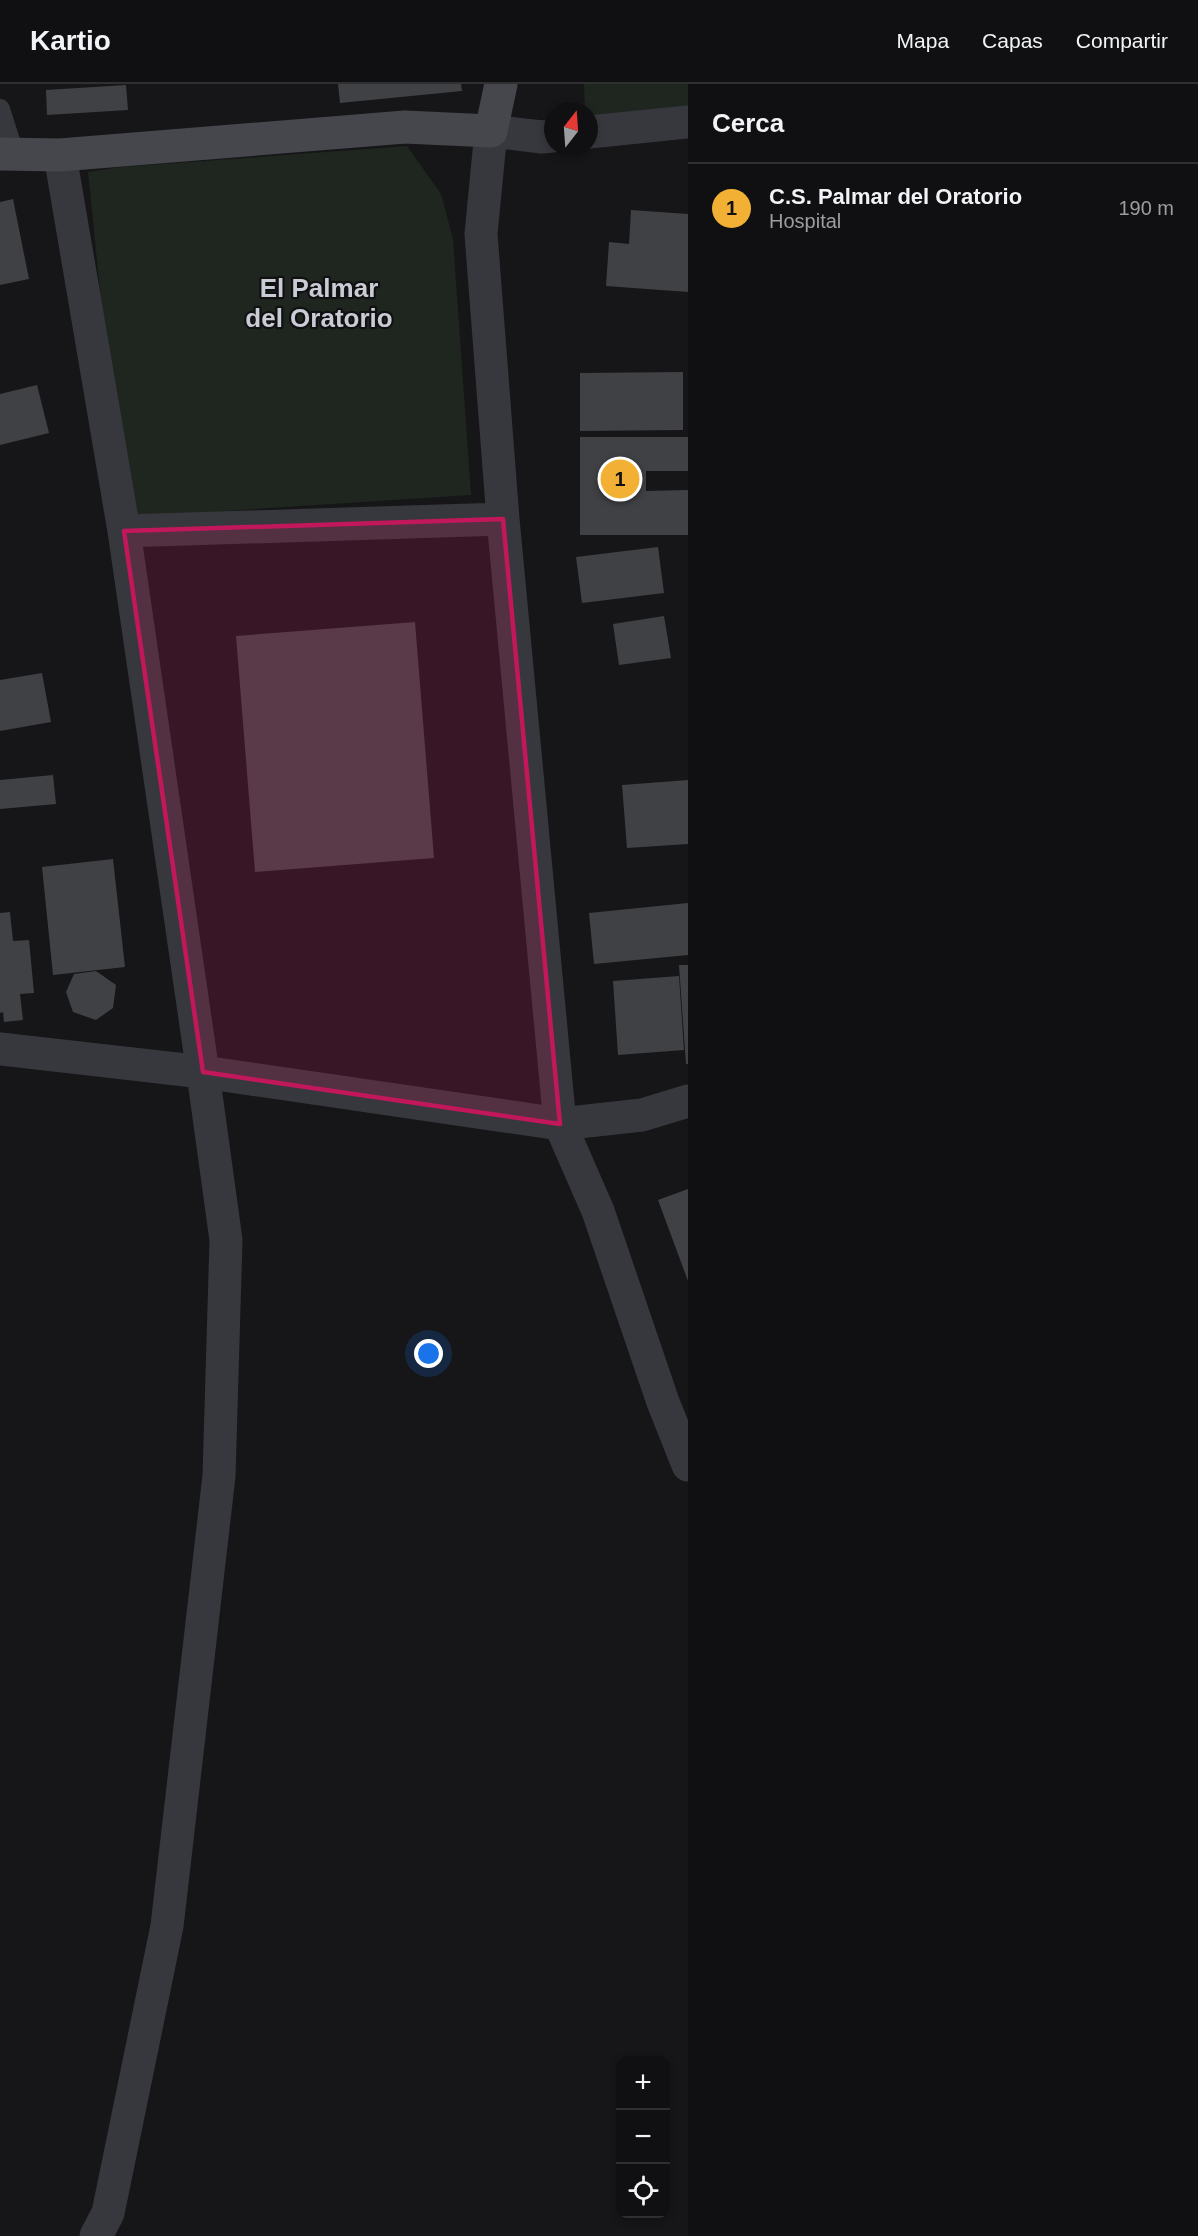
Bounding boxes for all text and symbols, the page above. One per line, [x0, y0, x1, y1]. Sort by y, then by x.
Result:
text: Kartio [30, 25, 111, 56]
text: Mapa [897, 29, 949, 52]
text: Capas [982, 29, 1043, 52]
text: Compartir [1076, 29, 1168, 52]
north arrow [544, 102, 598, 156]
text: Cerca [712, 108, 784, 138]
text: C.S. Palmar del Oratorio [769, 184, 1022, 209]
text: 1 [726, 197, 737, 219]
text: 190 m [1118, 197, 1174, 219]
text: Hospital [769, 210, 841, 232]
district label: El Palmar del Oratorio [245, 273, 393, 333]
pin: 1 [600, 456, 640, 502]
your location [414, 1339, 443, 1368]
map controls [616, 2056, 670, 2218]
button: + [616, 2056, 670, 2110]
button: − [616, 2110, 670, 2164]
button: locate [616, 2164, 670, 2218]

